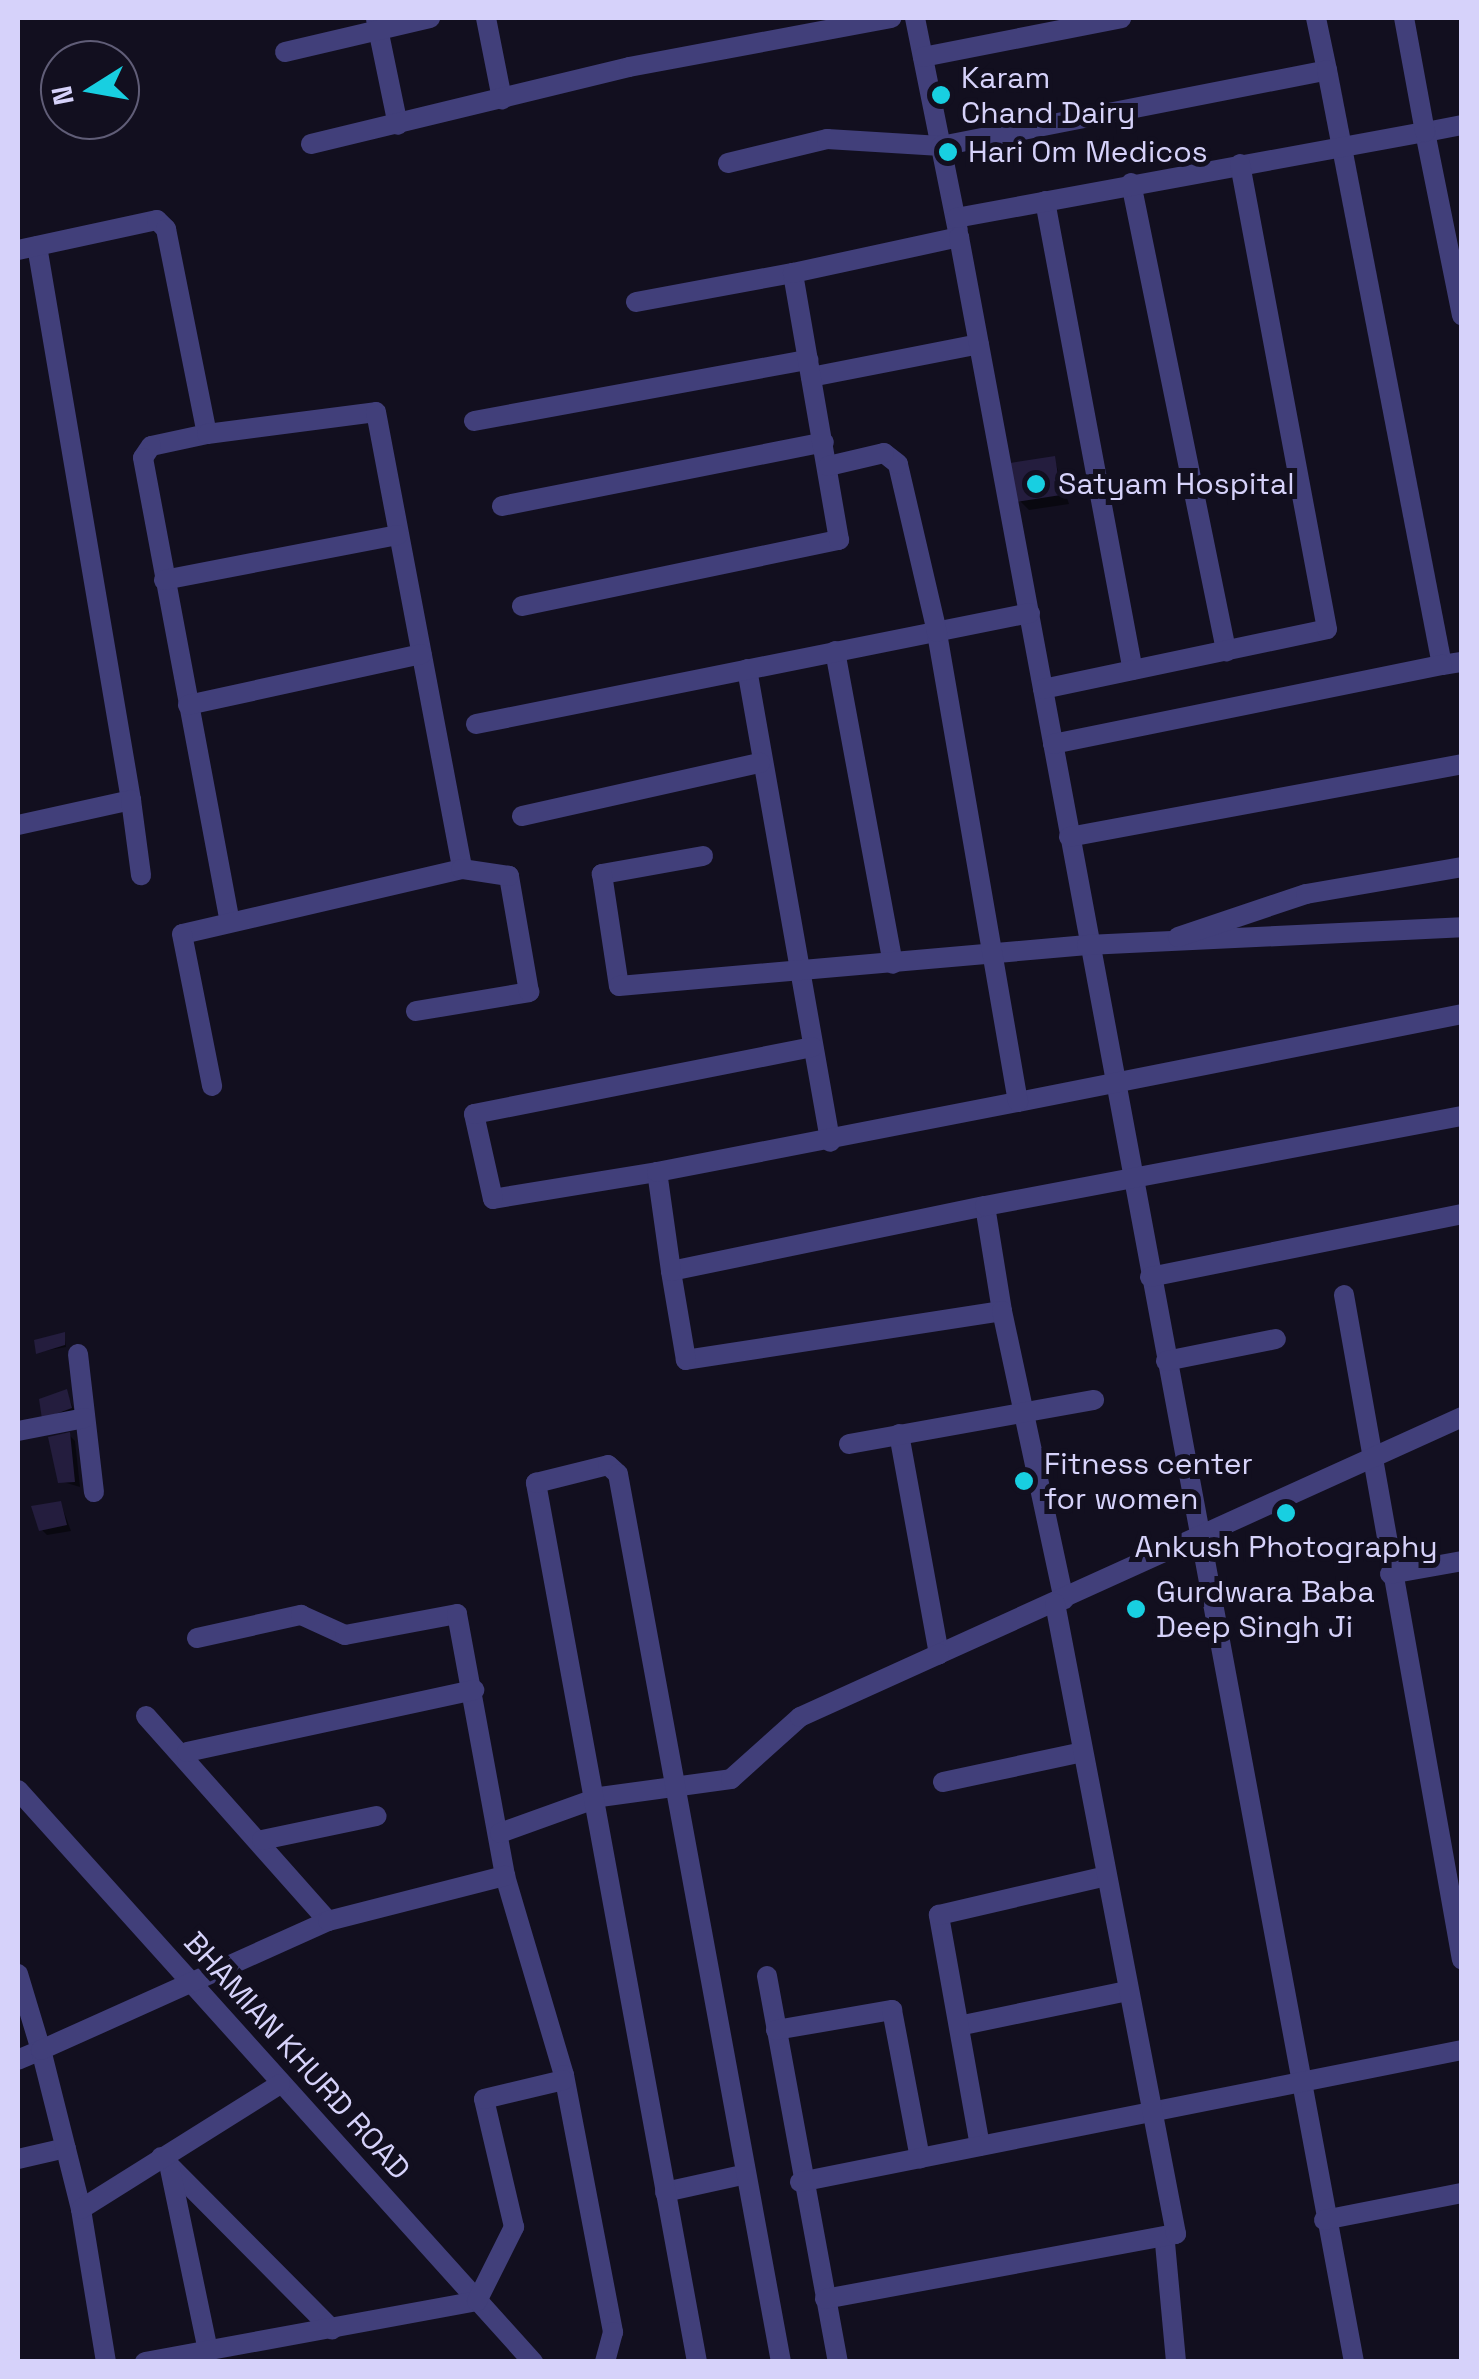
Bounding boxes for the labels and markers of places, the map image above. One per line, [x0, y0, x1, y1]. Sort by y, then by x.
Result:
place label: Karam Chand Dairy [961, 60, 1135, 130]
marker: Karam Chand Dairy [930, 84, 952, 106]
place label: Hari Om Medicos [968, 134, 1208, 170]
marker: Hari Om Medicos [937, 141, 959, 163]
place label: Satyam Hospital [1058, 466, 1295, 502]
marker: Satyam Hospital [1023, 471, 1049, 497]
place label: Fitness center for women [1044, 1446, 1253, 1516]
marker: Fitness center for women [1013, 1470, 1035, 1492]
marker: Ankush Photography [1275, 1502, 1297, 1524]
place label: Ankush Photography [1134, 1529, 1438, 1565]
place label: Gurdwara Baba Deep Singh Ji [1156, 1574, 1375, 1644]
marker: Gurdwara Baba Deep Singh Ji [1125, 1598, 1147, 1620]

